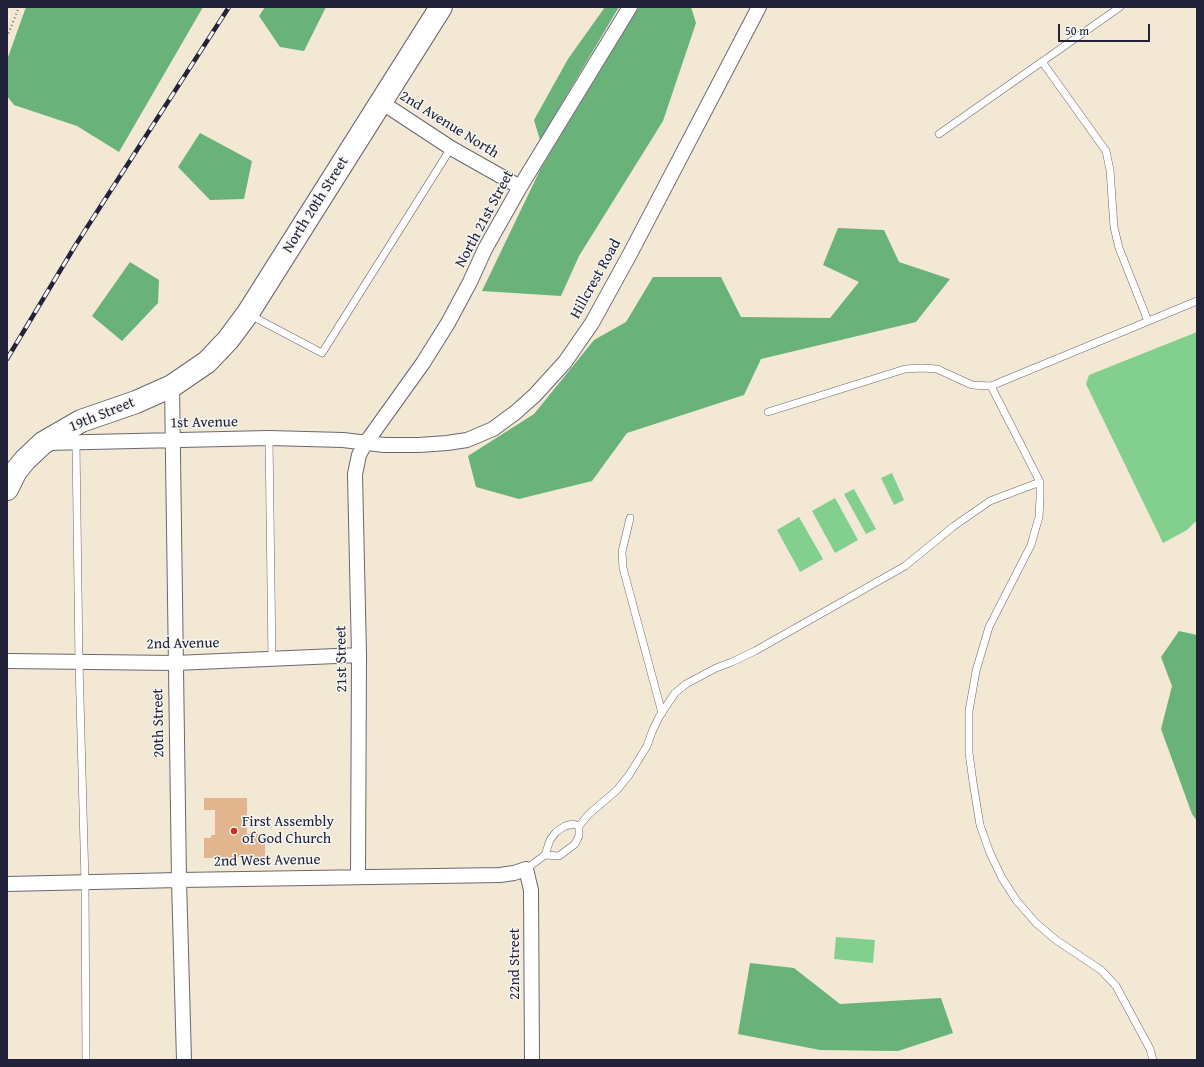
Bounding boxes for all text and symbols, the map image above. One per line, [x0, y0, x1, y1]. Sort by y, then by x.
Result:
scale bar [1060, 16, 1152, 42]
text: 50 m [1065, 22, 1089, 39]
street label: 2nd Avenue North [396, 87, 502, 163]
street label: North 20th Street [279, 154, 353, 256]
street label: North 21st Street [452, 167, 518, 271]
street label: Hillcrest Road [567, 236, 625, 322]
street label: 19th Street [66, 394, 138, 436]
street label: 1st Avenue [170, 413, 238, 433]
street label: 21st Street [332, 625, 352, 693]
street label: 2nd Avenue [146, 634, 220, 654]
street label: 20th Street [149, 688, 169, 758]
place label: First Assembly of God Church [242, 813, 334, 848]
marker: First Assembly of God Church [229, 826, 239, 836]
street label: 2nd West Avenue [213, 851, 321, 871]
street label: 22nd Street [506, 928, 524, 1000]

